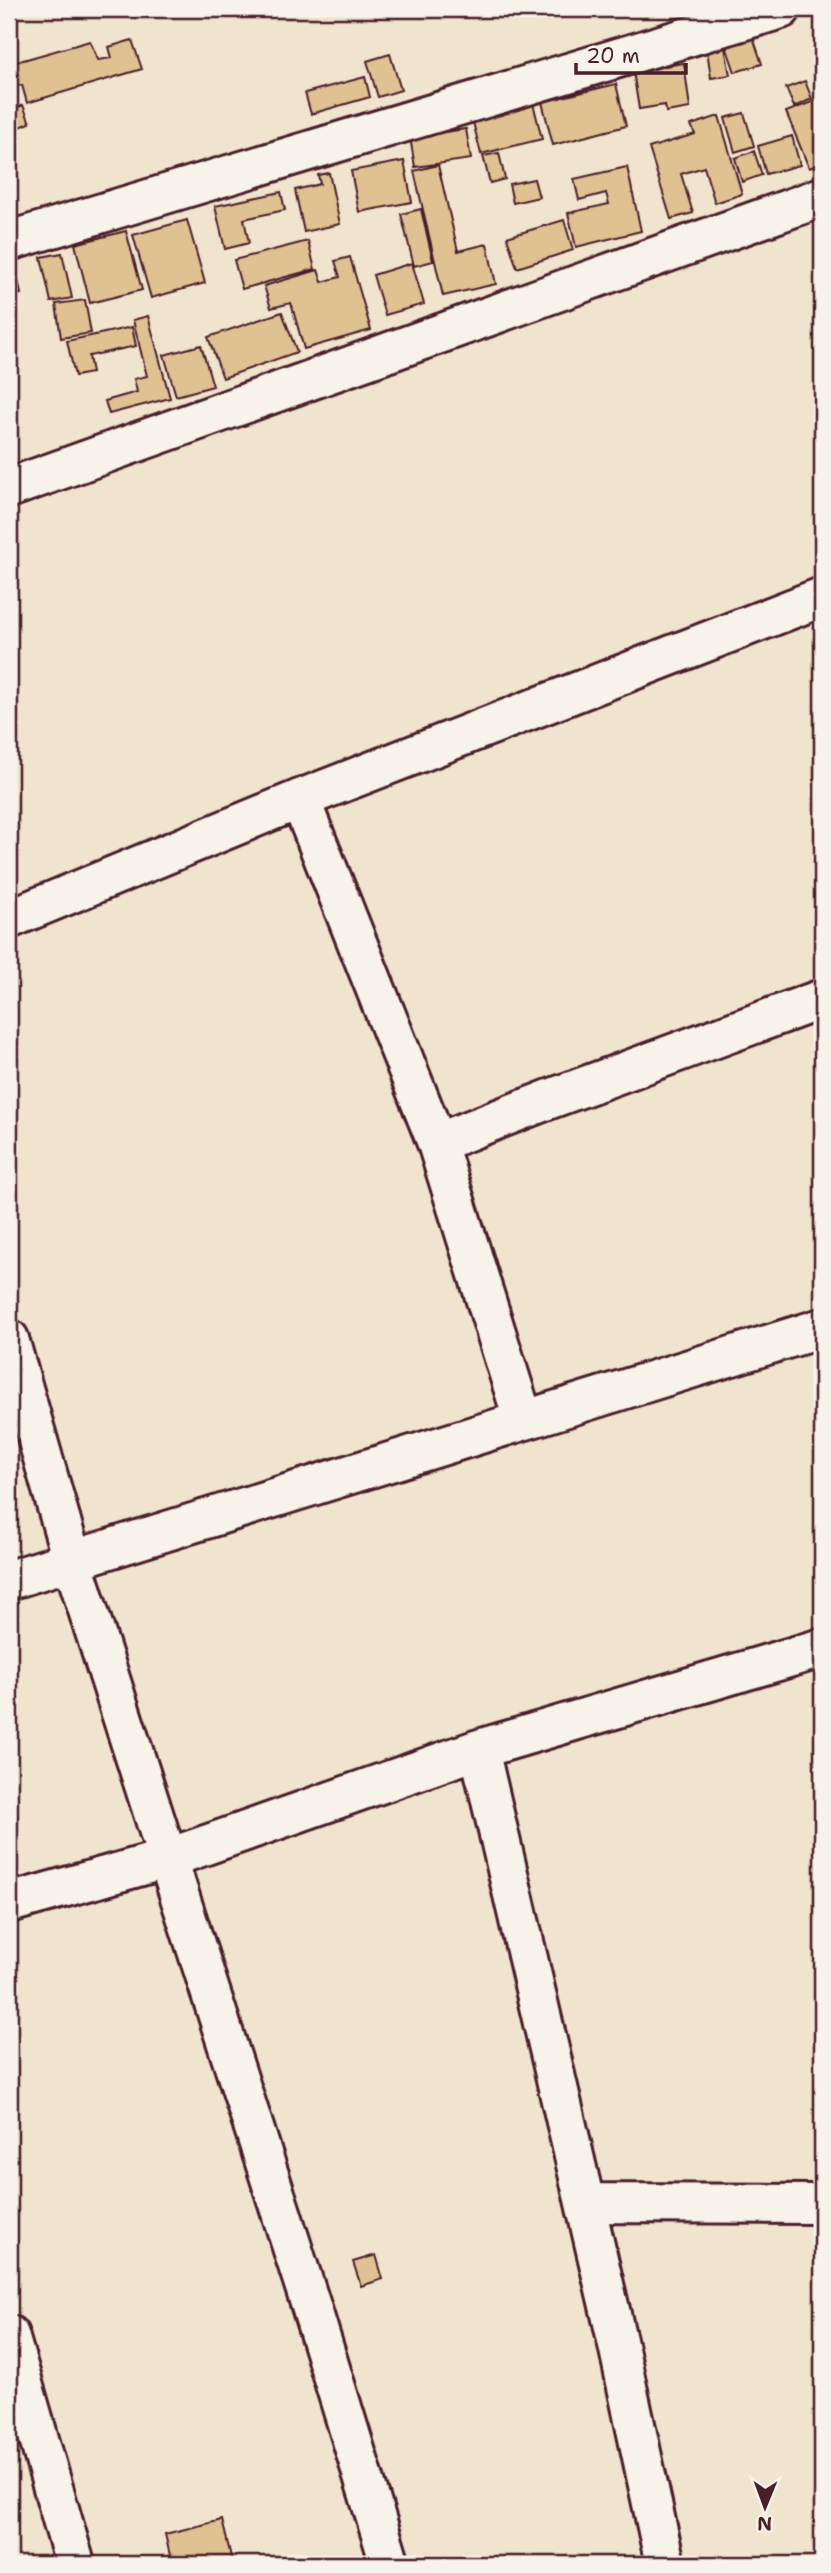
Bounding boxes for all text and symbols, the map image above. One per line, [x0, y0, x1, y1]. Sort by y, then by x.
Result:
scale bar [576, 32, 686, 76]
text: 20 m [586, 42, 640, 70]
north arrow [730, 2472, 800, 2542]
text: N [757, 2511, 772, 2536]

